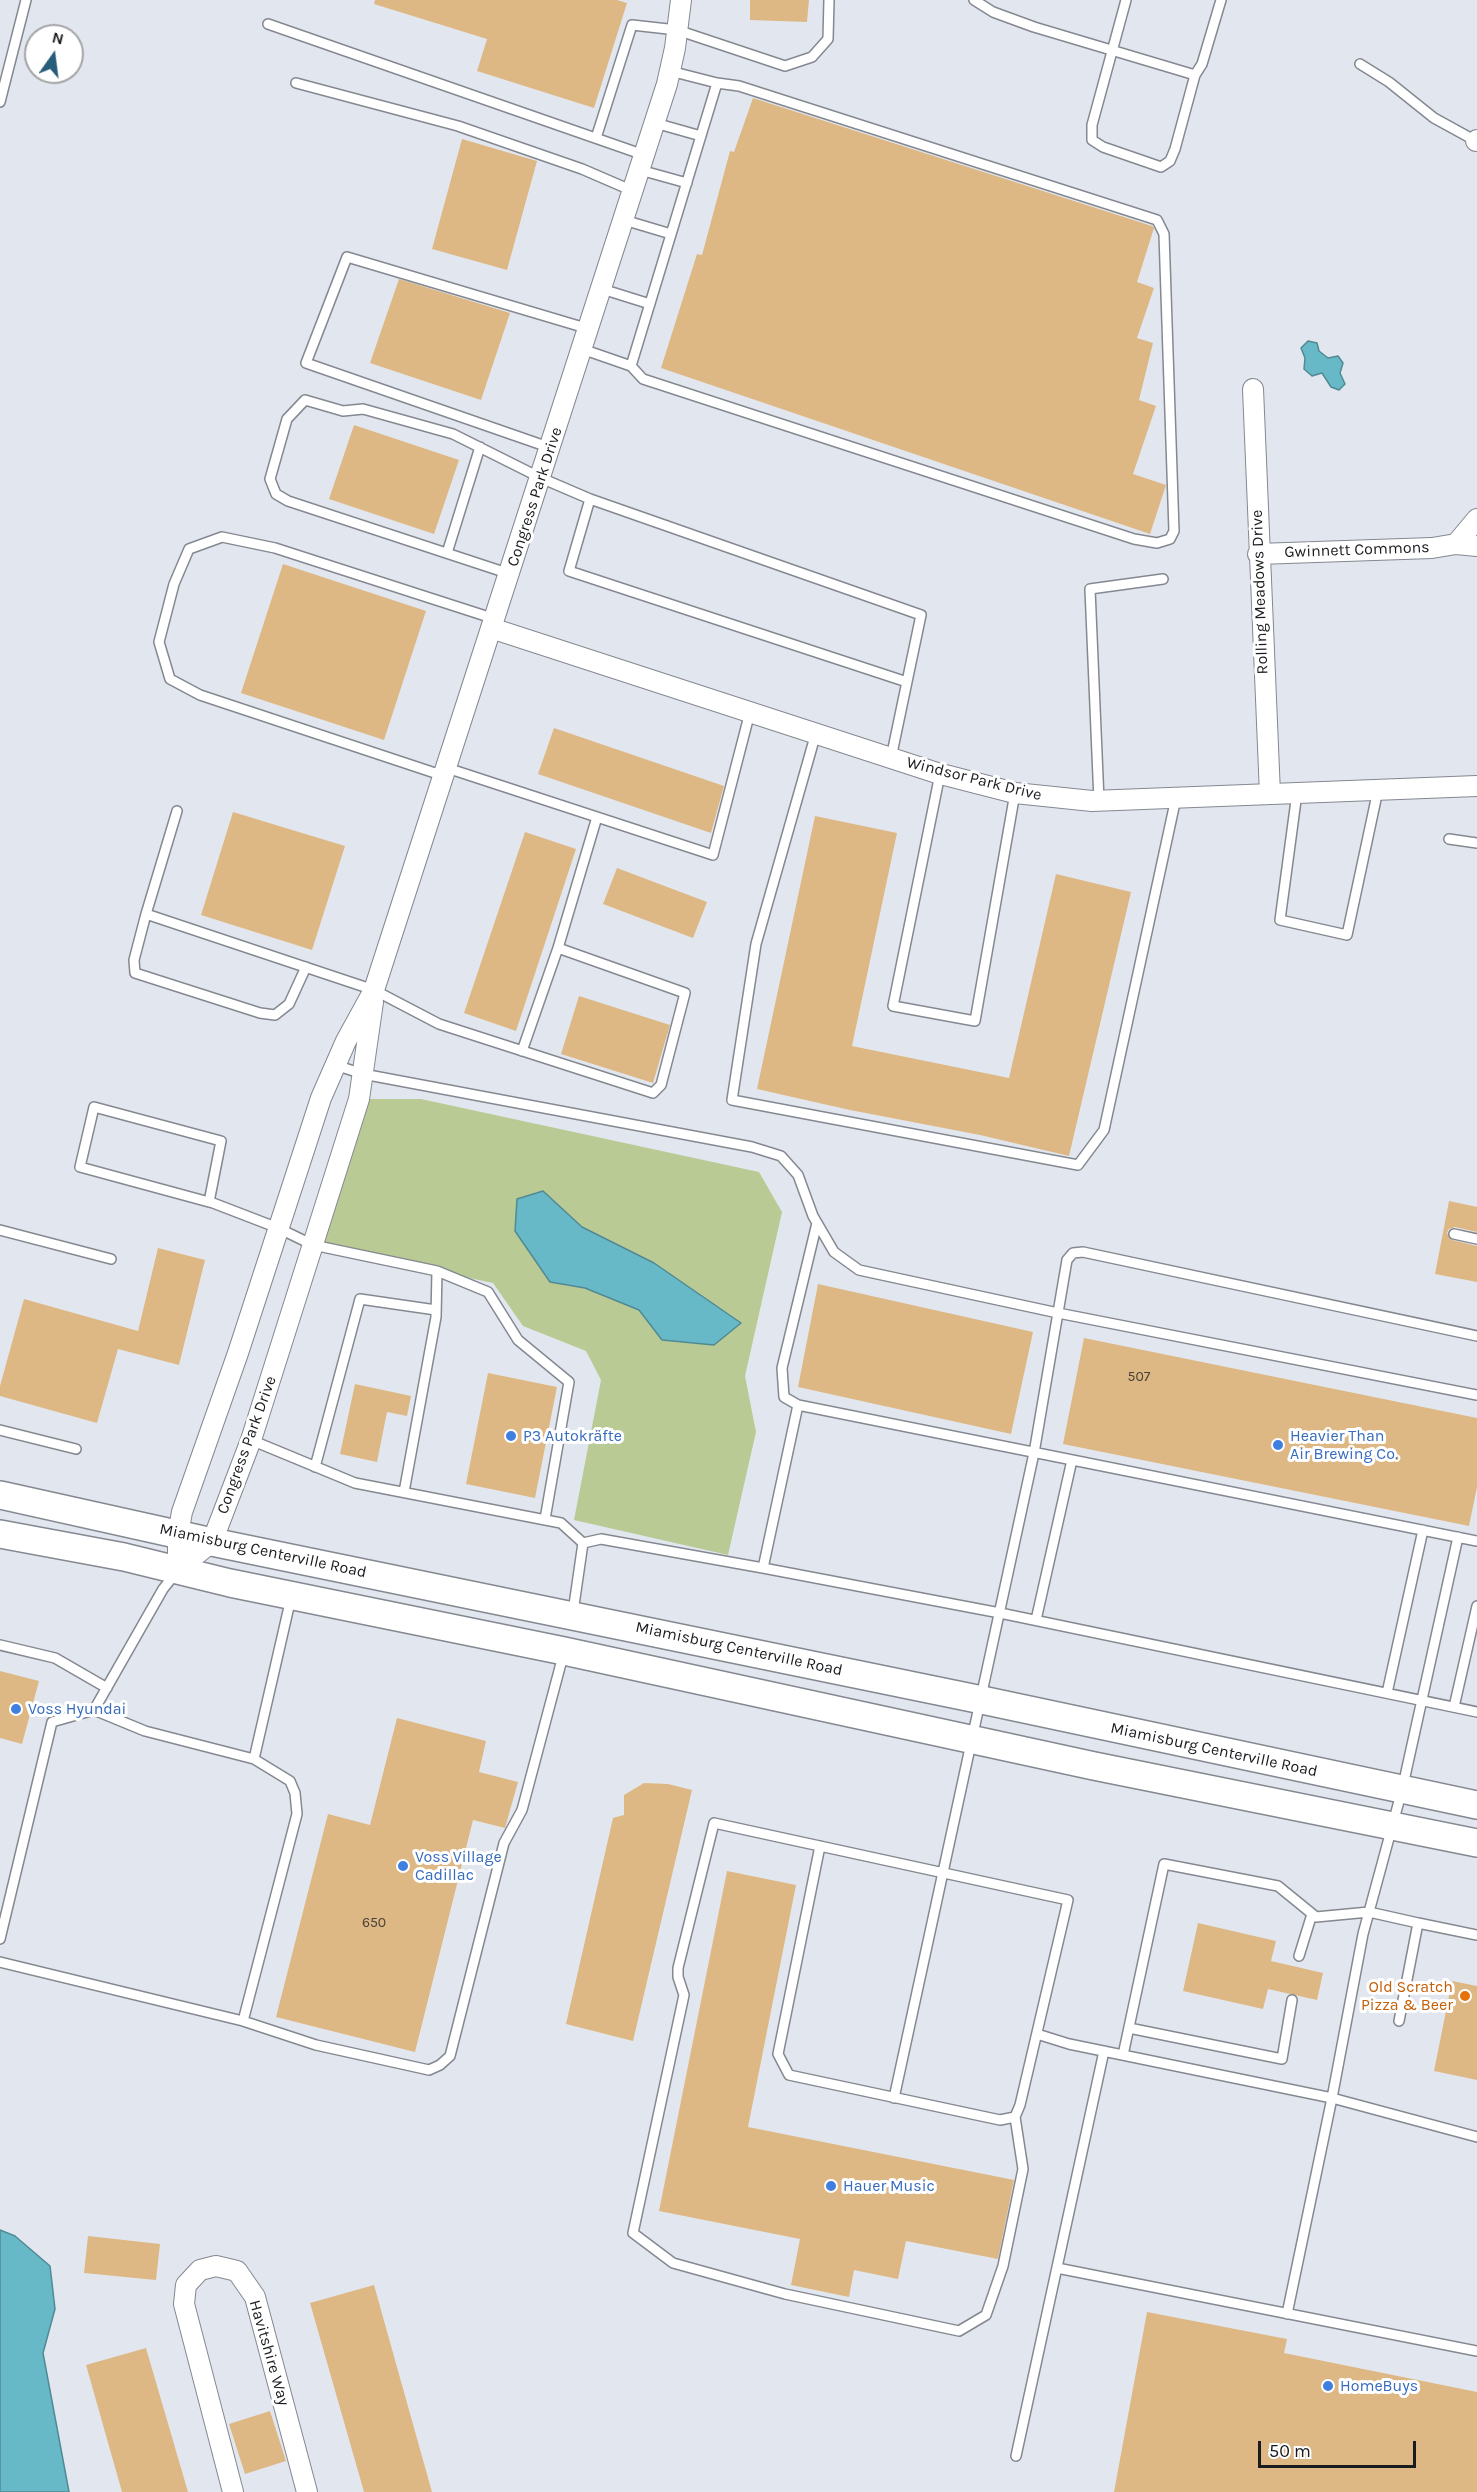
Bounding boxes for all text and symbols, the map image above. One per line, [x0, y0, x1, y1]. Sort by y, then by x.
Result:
north arrow [24, 24, 84, 84]
text: N [50, 27, 66, 49]
street label: Congress Park Drive [503, 425, 567, 569]
street label: Rolling Meadows Drive [1248, 509, 1272, 675]
street label: Gwinnett Commons [1284, 538, 1430, 562]
street label: Windsor Park Drive [904, 753, 1044, 805]
house number: 507 [1128, 1369, 1150, 1385]
street label: Congress Park Drive [213, 1373, 281, 1517]
place label: P3 Autokräfte [523, 1426, 622, 1446]
place label: Heavier Than Air Brewing Co. [1290, 1426, 1398, 1464]
marker: P3 Autokräfte [504, 1429, 518, 1443]
marker: Heavier Than Air Brewing Co. [1271, 1438, 1285, 1452]
street label: Miamisburg Centerville Road [158, 1520, 368, 1582]
street label: Miamisburg Centerville Road [634, 1618, 844, 1680]
place label: Voss Hyundai [28, 1699, 126, 1719]
marker: Voss Hyundai [9, 1702, 23, 1716]
street label: Miamisburg Centerville Road [1109, 1719, 1319, 1781]
place label: Voss Village Cadillac [415, 1847, 502, 1885]
marker: Voss Village Cadillac [396, 1859, 410, 1873]
house number: 650 [362, 1915, 386, 1931]
place label: Old Scratch Pizza & Beer [1361, 1977, 1453, 2015]
marker: Old Scratch Pizza & Beer [1458, 1989, 1472, 2003]
place label: Hauer Music [843, 2176, 935, 2196]
marker: Hauer Music [824, 2179, 838, 2193]
street label: Havitshire Way [245, 2298, 293, 2408]
place label: HomeBuys [1340, 2376, 1418, 2396]
marker: HomeBuys [1321, 2379, 1335, 2393]
scale bar [1261, 2429, 1418, 2467]
text: 50 m [1269, 2440, 1311, 2462]

